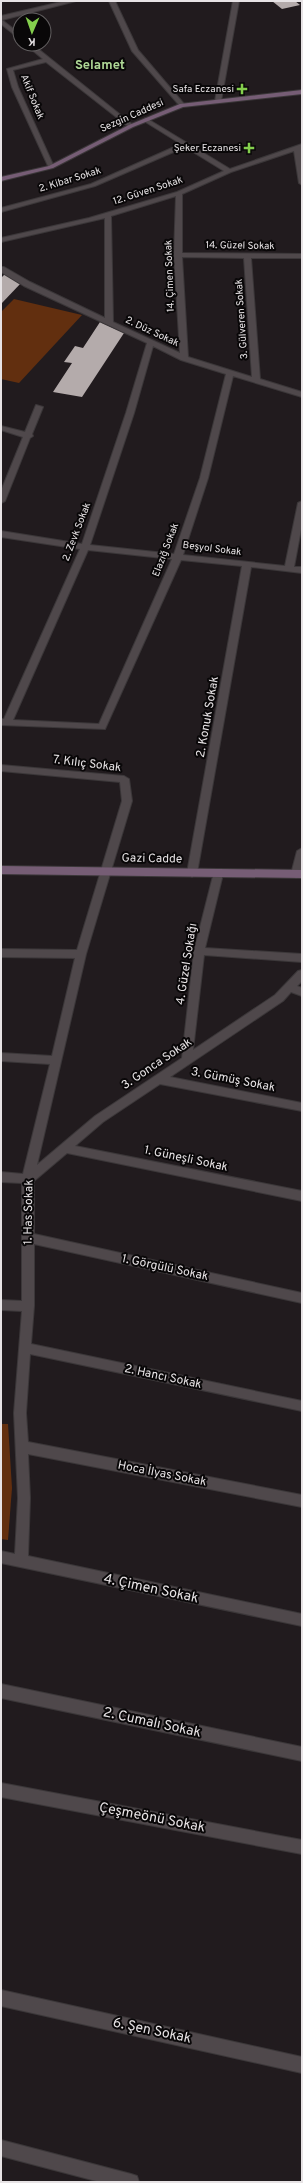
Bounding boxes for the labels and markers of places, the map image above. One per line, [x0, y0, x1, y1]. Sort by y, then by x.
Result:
place label: Safa Eczanesi [173, 83, 234, 96]
marker: Safa Eczanesi [237, 84, 247, 94]
place label: Şeker Eczanesi [174, 142, 241, 155]
marker: Şeker Eczanesi [244, 143, 254, 153]

